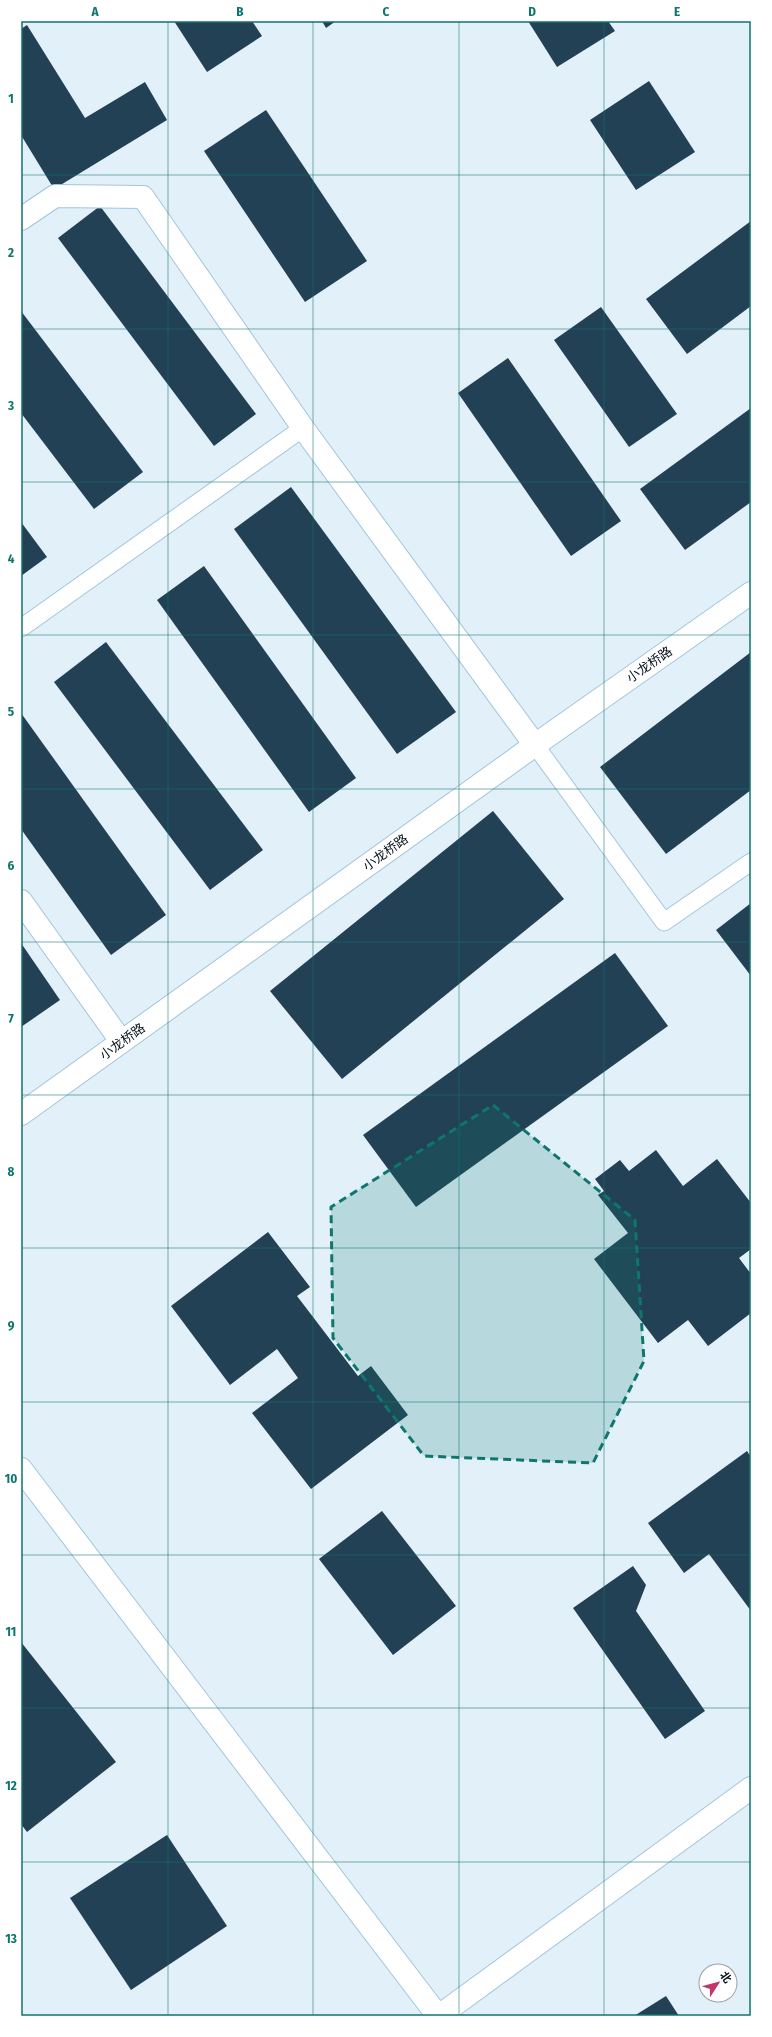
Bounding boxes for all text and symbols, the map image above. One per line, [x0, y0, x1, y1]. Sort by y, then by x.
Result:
text: A [90, 4, 99, 19]
text: B [236, 4, 244, 19]
text: C [383, 4, 390, 19]
text: D [528, 4, 536, 19]
text: E [674, 4, 680, 19]
text: 1 [8, 91, 14, 106]
text: 2 [7, 245, 14, 260]
text: 3 [7, 398, 14, 413]
text: 4 [8, 551, 15, 566]
street label: 小龙桥路 [624, 643, 675, 685]
text: 5 [8, 704, 14, 719]
street label: 小龙桥路 [360, 831, 411, 874]
text: 6 [8, 858, 15, 873]
text: 7 [8, 1011, 14, 1026]
street label: 小龙桥路 [97, 1020, 148, 1063]
text: 8 [8, 1164, 15, 1179]
text: 9 [8, 1318, 15, 1333]
text: 10 [5, 1471, 17, 1486]
text: 11 [6, 1624, 16, 1639]
text: 12 [5, 1778, 17, 1793]
text: 13 [5, 1931, 17, 1946]
north arrow [698, 1963, 738, 2003]
text: 北 [717, 1969, 734, 1986]

